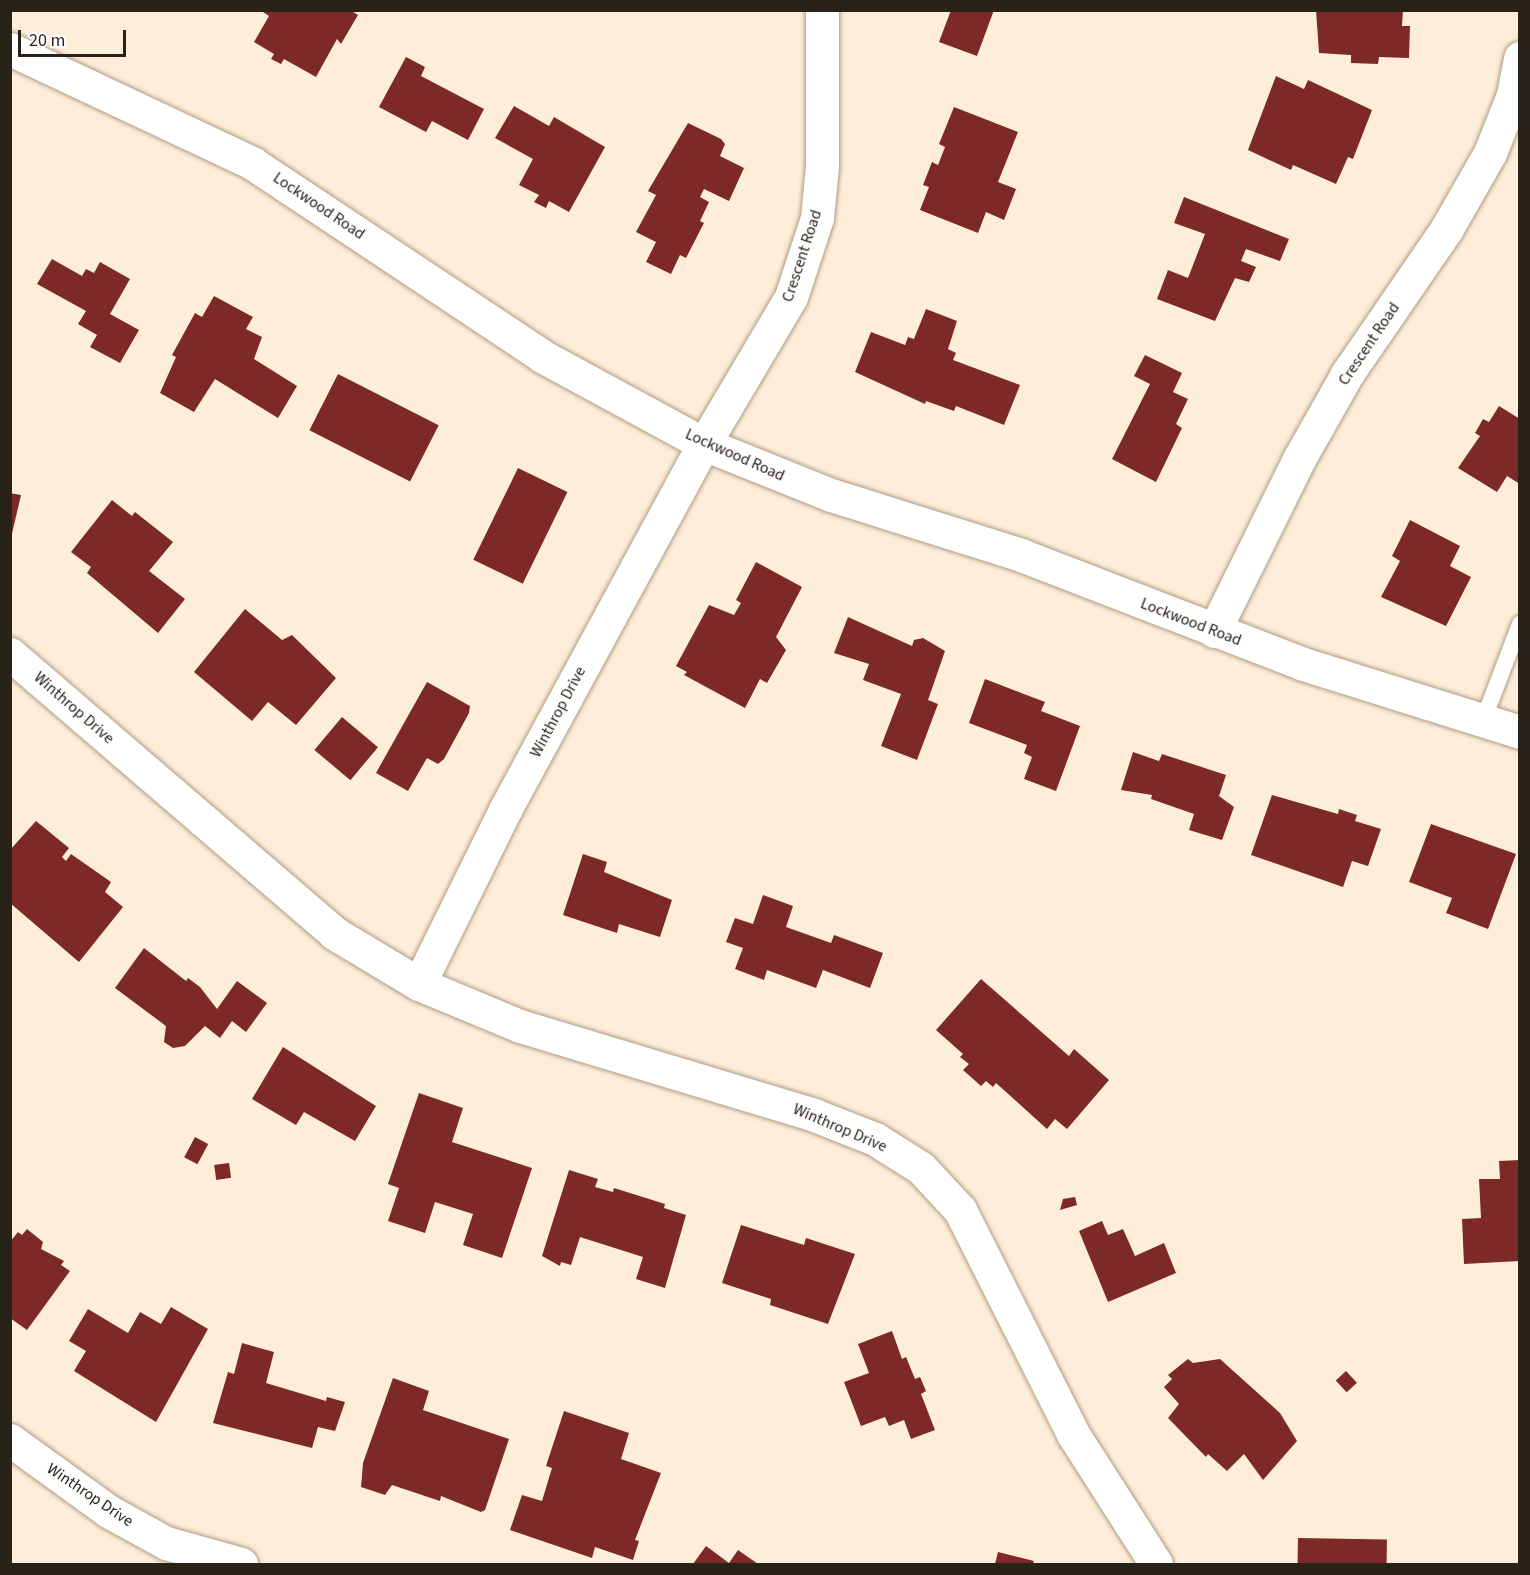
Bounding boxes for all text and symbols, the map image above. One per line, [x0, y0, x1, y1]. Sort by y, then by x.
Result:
scale bar [21, 18, 129, 56]
text: 20 m [29, 28, 65, 53]
street label: Lockwood Road [269, 168, 369, 244]
street label: Crescent Road [778, 207, 826, 305]
street label: Crescent Road [1334, 299, 1404, 389]
street label: Lockwood Road [682, 425, 788, 485]
street label: Lockwood Road [1138, 594, 1244, 650]
street label: Winthrop Drive [526, 663, 590, 761]
street label: Winthrop Drive [30, 668, 118, 748]
street label: Winthrop Drive [790, 1100, 890, 1156]
street label: Winthrop Drive [43, 1459, 137, 1531]

